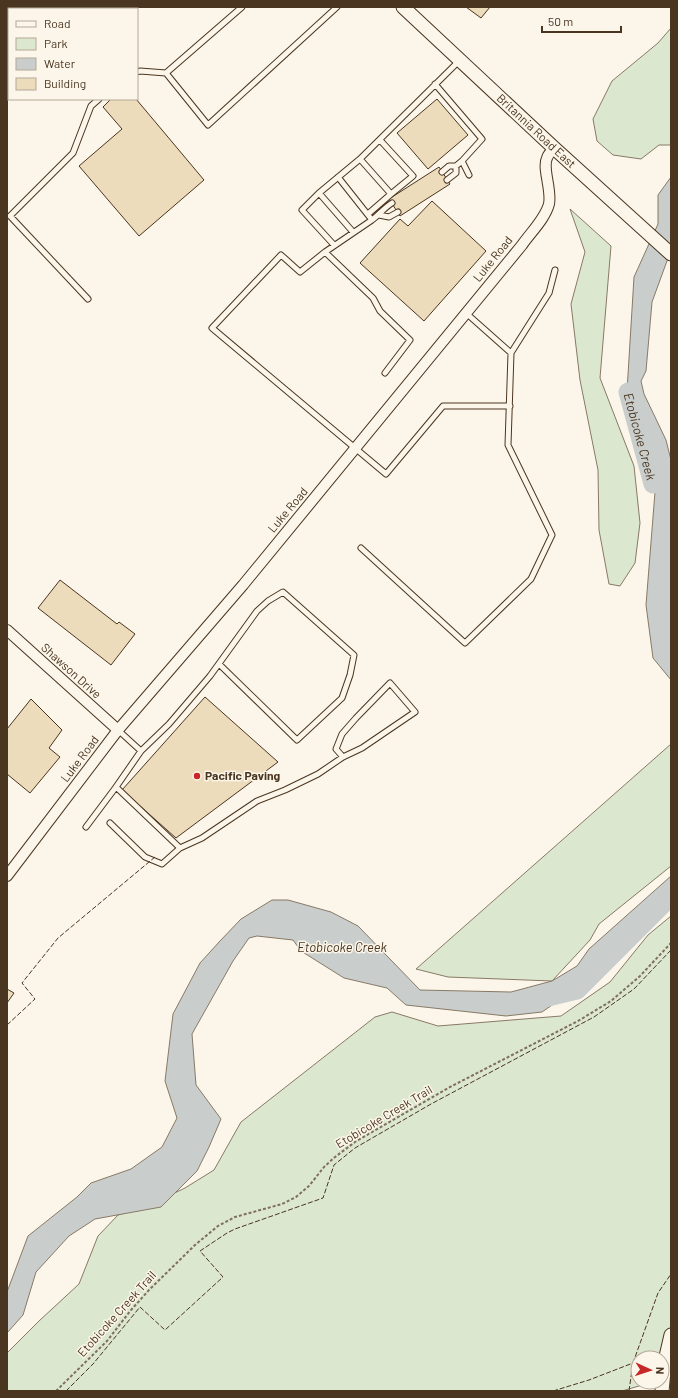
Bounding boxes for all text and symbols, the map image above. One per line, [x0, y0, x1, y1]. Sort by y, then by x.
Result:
legend [8, 8, 138, 100]
scale bar [542, 8, 621, 34]
text: 50 m [548, 14, 573, 28]
text: Road [44, 16, 71, 30]
text: Park [44, 36, 68, 50]
text: Water [44, 56, 76, 70]
text: Building [44, 76, 86, 90]
street label: Britannia Road East [494, 90, 579, 170]
street label: Luke Road [470, 233, 515, 284]
water label: Etobicoke Creek [621, 391, 660, 482]
street label: Luke Road [264, 484, 310, 535]
street label: Shawson Drive [39, 640, 104, 701]
street label: Luke Road [57, 732, 101, 784]
place label: Pacific Paving [205, 768, 281, 782]
marker: Pacific Paving [192, 771, 202, 781]
water label: Etobicoke Creek [297, 939, 388, 955]
street label: Etobicoke Creek Trail [333, 1082, 434, 1151]
street label: Etobicoke Creek Trail [74, 1268, 158, 1359]
north arrow [630, 1350, 670, 1390]
text: N [654, 1367, 667, 1375]

